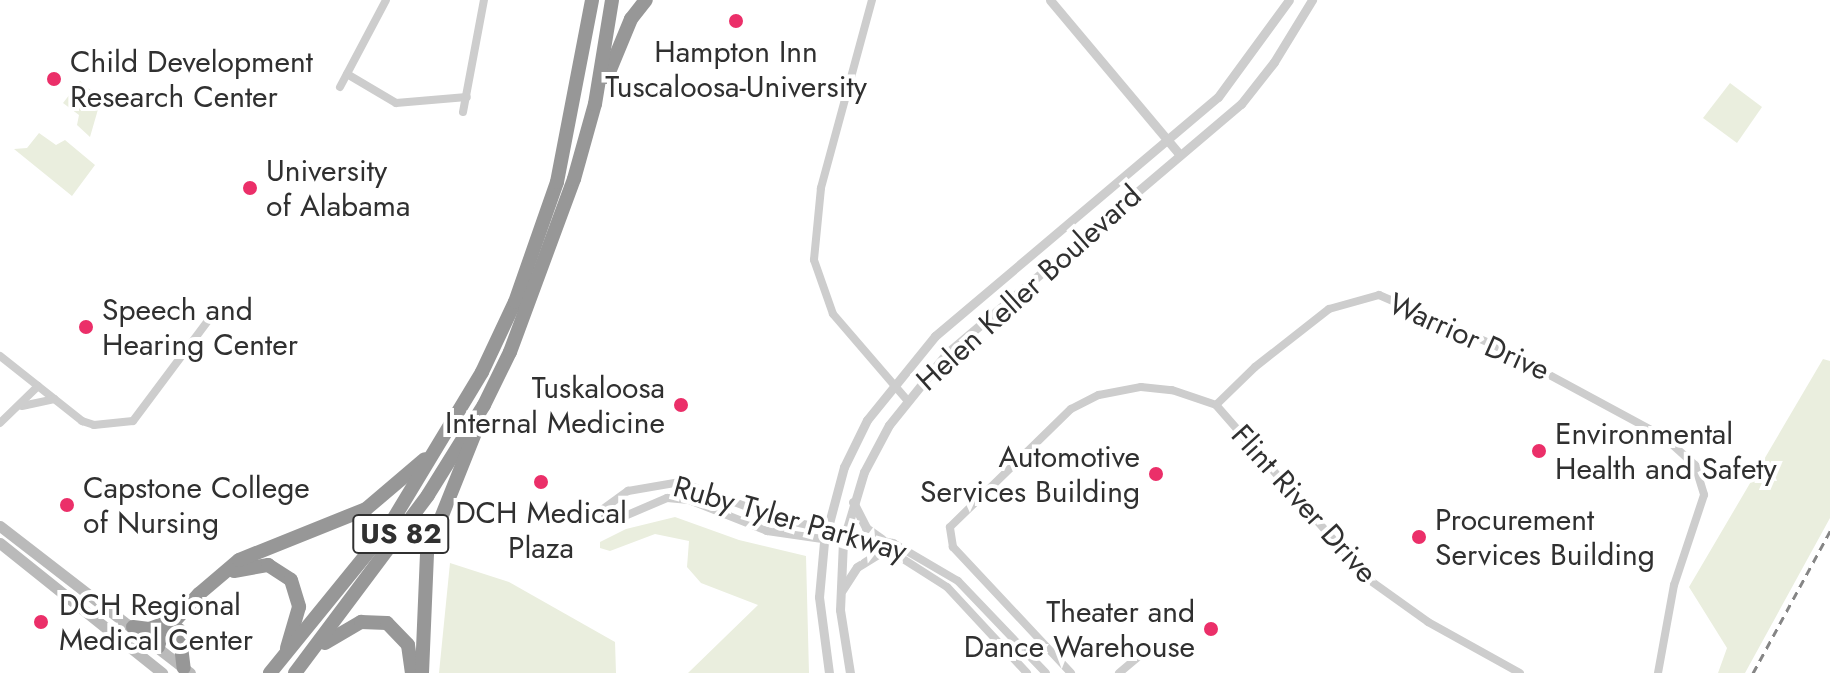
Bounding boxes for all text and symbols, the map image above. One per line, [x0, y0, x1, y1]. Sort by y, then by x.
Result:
marker: Hampton Inn Tuscaloosa-University [727, 12, 745, 30]
place label: Hampton Inn Tuscaloosa-University [605, 34, 867, 104]
place label: Child Development Research Center [70, 44, 313, 114]
marker: Child Development Research Center [45, 70, 63, 88]
place label: University of Alabama [266, 153, 410, 224]
street label: Helen Keller Boulevard [909, 178, 1149, 398]
marker: University of Alabama [241, 179, 259, 197]
street label: Warrior Drive [1383, 286, 1555, 388]
place label: Speech and Hearing Center [102, 292, 298, 362]
marker: Speech and Hearing Center [77, 318, 95, 336]
place label: Tuskaloosa Internal Medicine [445, 370, 665, 440]
marker: Tuskaloosa Internal Medicine [672, 396, 690, 414]
place label: Environmental Health and Safety [1555, 416, 1777, 486]
street label: Flint River Drive [1224, 417, 1384, 591]
place label: Automotive Services Building [920, 439, 1140, 510]
marker: Environmental Health and Safety [1530, 442, 1548, 460]
marker: Automotive Services Building [1147, 465, 1165, 483]
street label: Ruby Tyler Parkway [669, 468, 911, 570]
place label: Capstone College of Nursing [83, 470, 310, 540]
marker: DCH Medical Plaza [532, 473, 550, 491]
place label: DCH Medical Plaza [455, 495, 627, 566]
marker: Capstone College of Nursing [58, 496, 76, 514]
place label: Procurement Services Building [1435, 502, 1655, 572]
road number: US 82 [351, 510, 451, 558]
marker: Procurement Services Building [1410, 528, 1428, 546]
place label: DCH Regional Medical Center [59, 587, 253, 658]
place label: Theater and Dance Warehouse [964, 594, 1195, 664]
marker: DCH Regional Medical Center [30, 611, 52, 633]
marker: Theater and Dance Warehouse [1202, 620, 1220, 638]

